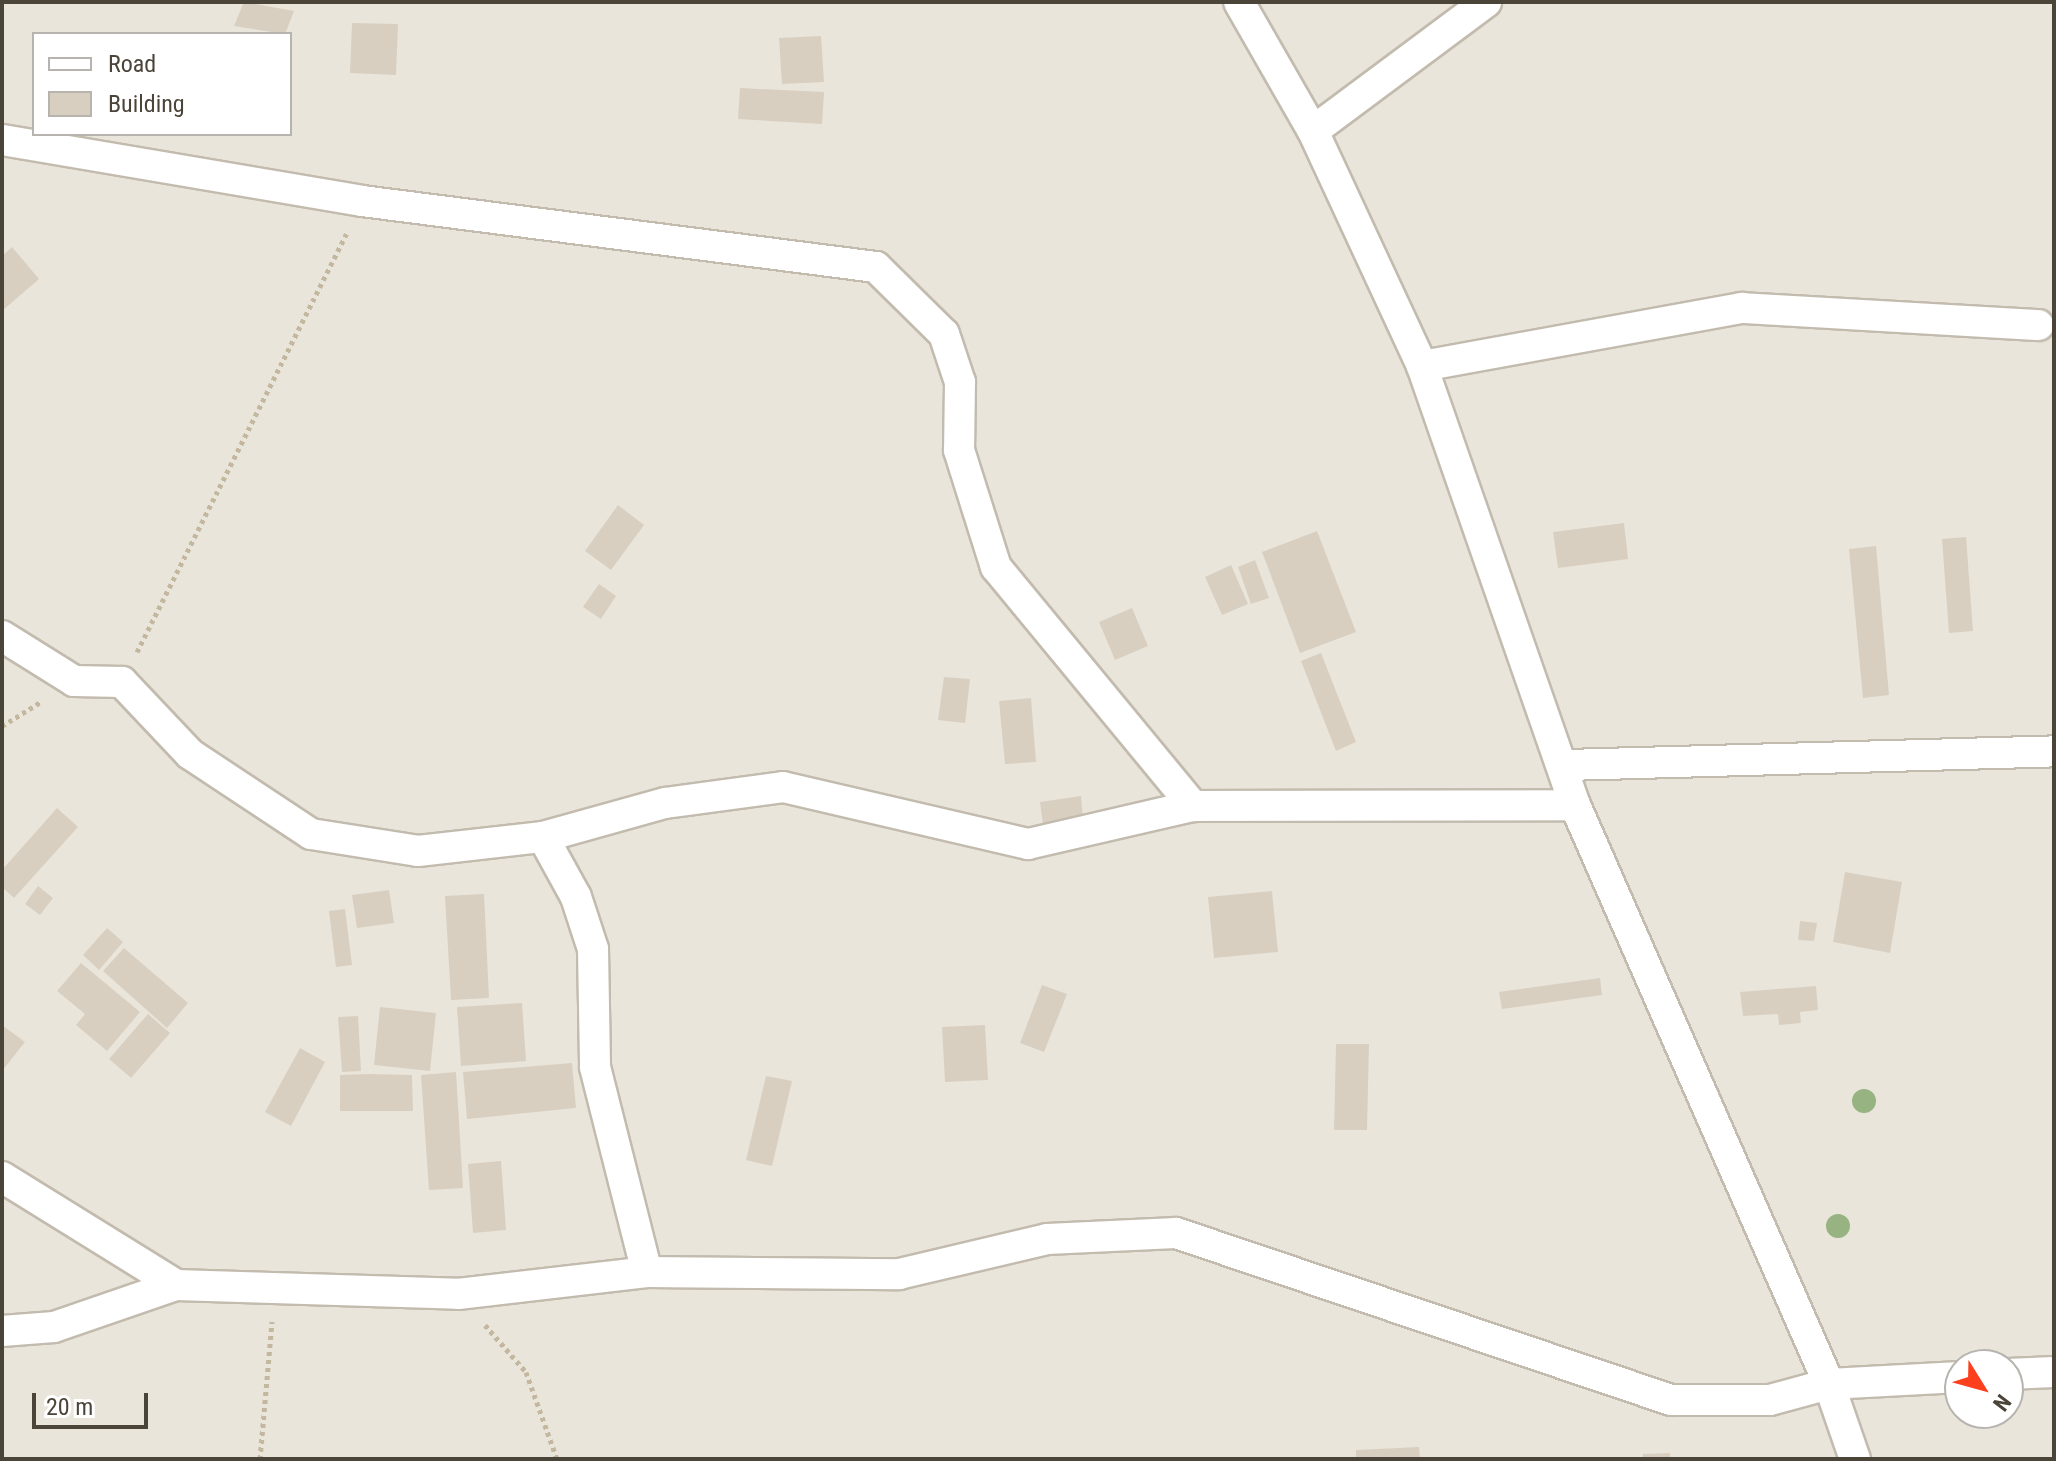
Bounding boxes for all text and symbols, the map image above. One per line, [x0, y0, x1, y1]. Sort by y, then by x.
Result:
legend [32, 32, 292, 136]
text: Road [108, 50, 156, 78]
text: Building [108, 90, 185, 118]
north arrow [1944, 1349, 2024, 1429]
scale bar [36, 1377, 152, 1427]
text: N [1988, 1390, 2016, 1415]
text: 20 m [46, 1393, 93, 1421]

